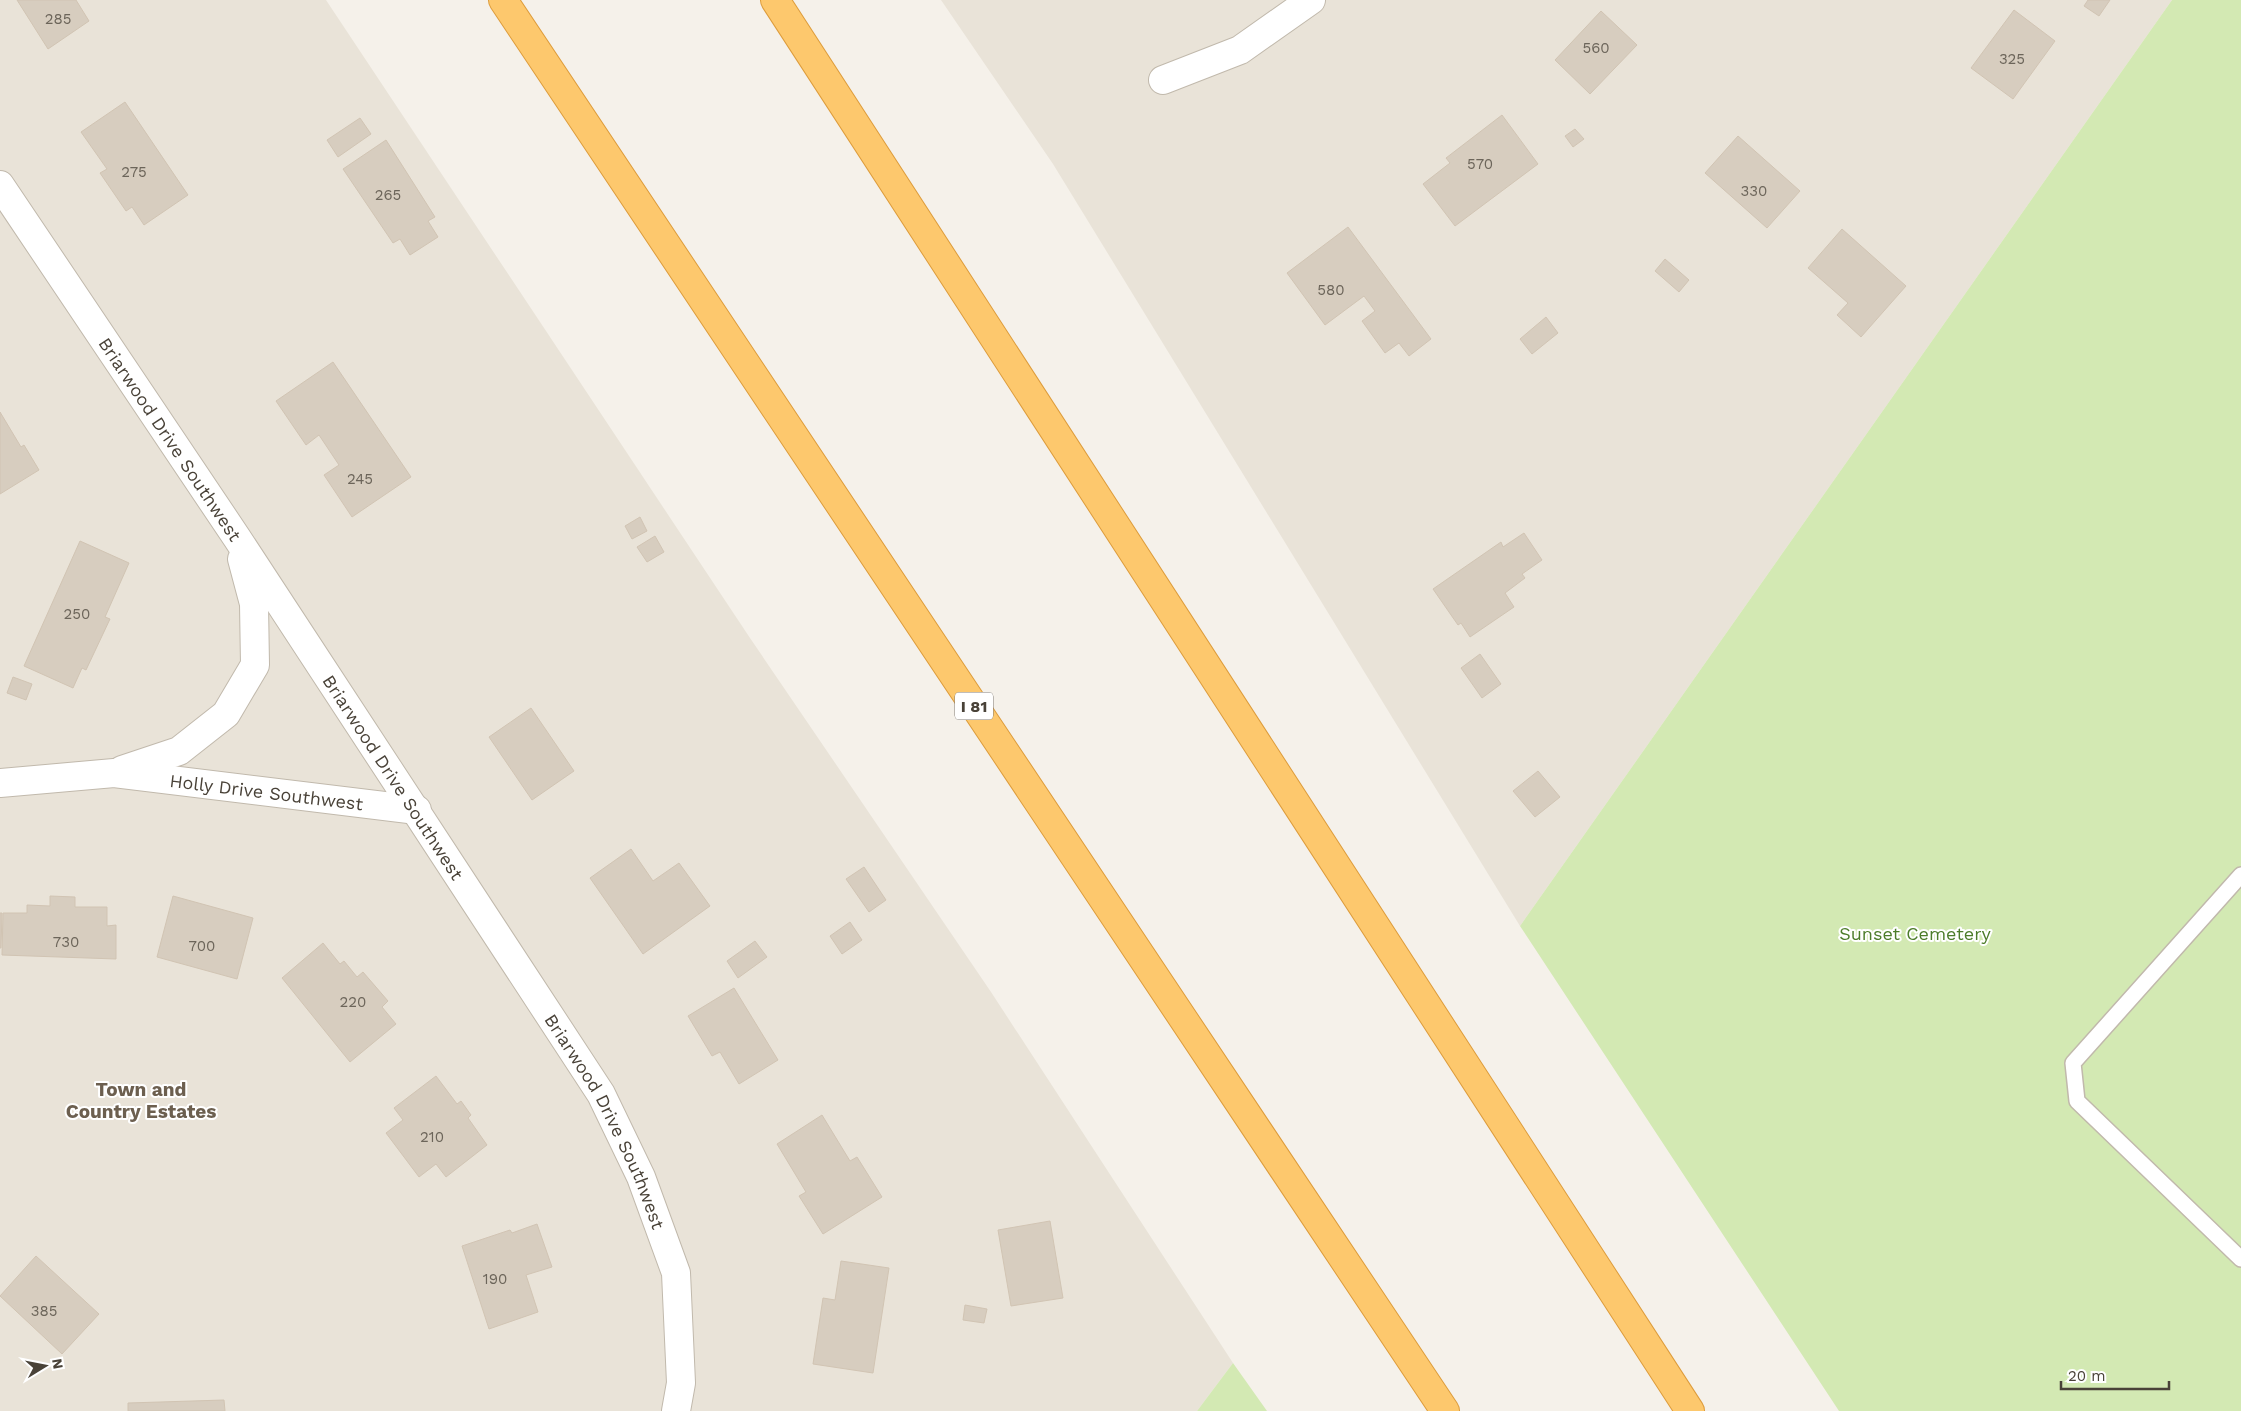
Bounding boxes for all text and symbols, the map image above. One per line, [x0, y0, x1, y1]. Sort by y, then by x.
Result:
house number: 285 [45, 10, 71, 28]
house number: 560 [1582, 39, 1610, 57]
house number: 325 [1999, 50, 2025, 68]
house number: 570 [1467, 155, 1493, 173]
house number: 275 [121, 163, 147, 181]
house number: 330 [1741, 182, 1767, 200]
house number: 265 [375, 186, 401, 204]
house number: 580 [1317, 281, 1345, 299]
street label: Briarwood Drive Southwest [95, 333, 247, 545]
house number: 245 [347, 470, 373, 488]
house number: 250 [64, 605, 90, 623]
street label: Briarwood Drive Southwest [319, 671, 468, 884]
road number: I 81 [955, 692, 993, 719]
street label: Holly Drive Southwest [169, 769, 365, 814]
park label: Sunset Cemetery [1839, 923, 1991, 944]
house number: 730 [53, 933, 79, 951]
house number: 700 [189, 937, 215, 955]
house number: 220 [340, 993, 366, 1011]
street label: Briarwood Drive Southwest [541, 1010, 670, 1232]
district label: Town and Country Estates [66, 1078, 216, 1123]
house number: 210 [420, 1128, 444, 1146]
house number: 190 [483, 1270, 507, 1288]
house number: 385 [31, 1302, 57, 1320]
north arrow [20, 1341, 70, 1391]
text: N [49, 1357, 67, 1370]
scale bar [2061, 1358, 2168, 1390]
text: 20 m [2068, 1367, 2106, 1385]

